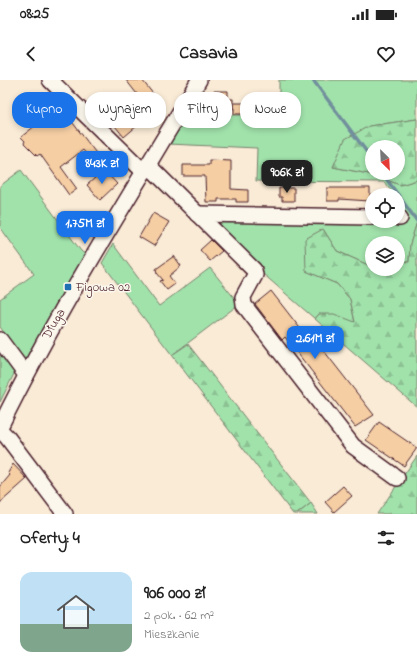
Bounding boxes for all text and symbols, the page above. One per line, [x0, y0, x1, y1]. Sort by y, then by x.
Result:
text: 08:25 [20, 3, 49, 25]
text: Casavia [179, 41, 238, 67]
icon: back [20, 43, 42, 65]
icon: heart [375, 43, 397, 65]
chip: Kupno [12, 92, 77, 128]
chip: Wynajem [85, 92, 166, 128]
chip: Filtry [174, 92, 232, 128]
chip: Nowe [240, 92, 301, 128]
north arrow [365, 140, 405, 180]
map controls [365, 140, 405, 276]
pin: 843K zł [65, 151, 139, 185]
text: 843K zł [85, 154, 119, 173]
pin: 906K zł [250, 160, 324, 194]
text: 906K zł [270, 163, 304, 182]
button: locate [365, 188, 405, 228]
pin: 1.75M zł [44, 211, 126, 245]
text: 1.75M zł [65, 214, 105, 233]
button: layers [365, 236, 405, 276]
place label: Figowa 02 [75, 278, 131, 298]
marker: Figowa 02 [63, 282, 73, 292]
street label: Długa [37, 305, 71, 344]
pin: 2.61M zł [274, 326, 356, 360]
text: 2.61M zł [296, 329, 334, 348]
text: Oferty: 4 [20, 526, 80, 551]
icon: filters [375, 527, 397, 549]
text: 906 000 zł [144, 581, 205, 606]
icon: home [52, 588, 100, 636]
text: 2 pok. · 62 m² [144, 606, 214, 625]
text: Mieszkanie [144, 625, 199, 644]

